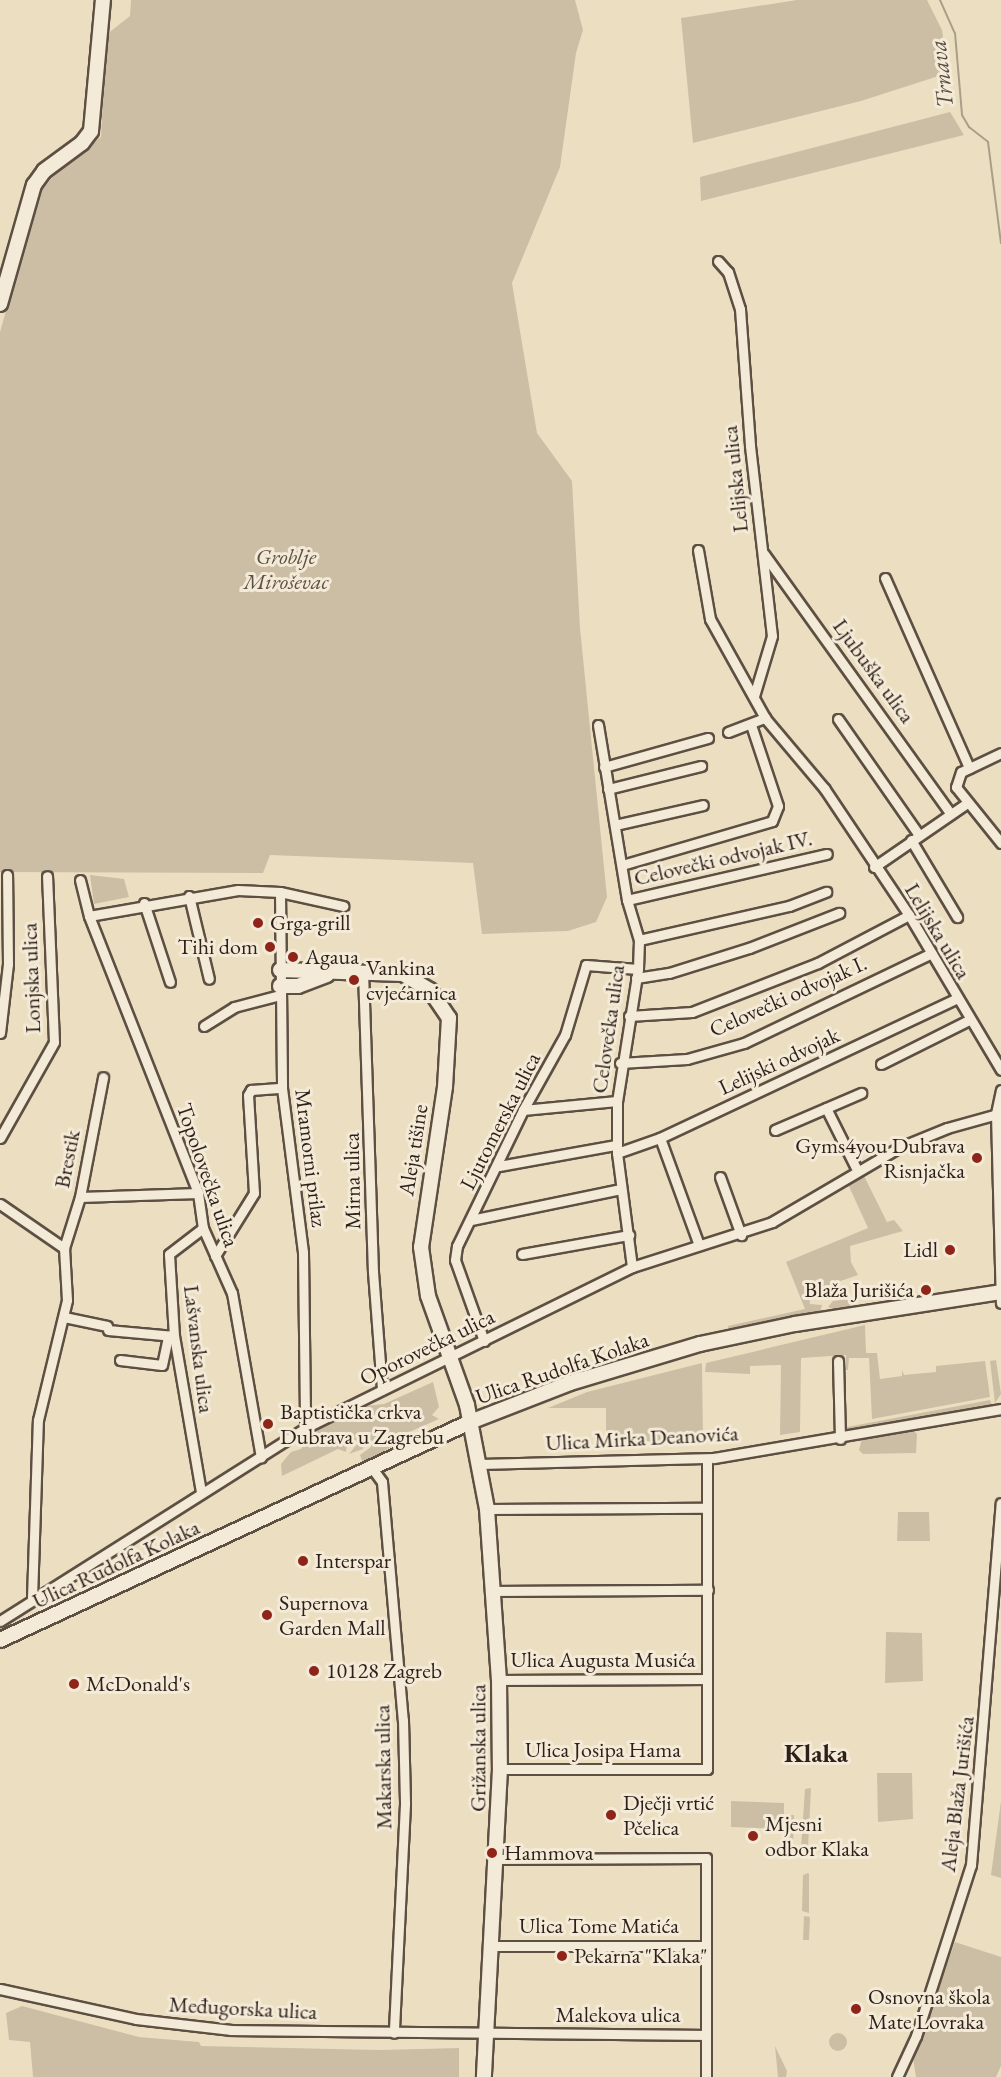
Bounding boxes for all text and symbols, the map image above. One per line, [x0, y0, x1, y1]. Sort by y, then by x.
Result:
water label: Trnava [923, 38, 959, 110]
street label: Lelijska ulica [716, 424, 754, 534]
park label: Groblje Miroševac [244, 543, 328, 594]
street label: Ljubuška ulica [827, 614, 921, 728]
street label: Celovečki odvojak IV. [631, 825, 815, 891]
street label: Lelijska ulica [899, 878, 977, 984]
place label: Grga-grill [270, 910, 351, 936]
marker: Grga-grill [251, 916, 265, 930]
street label: Lonjska ulica [16, 922, 46, 1034]
place label: Tihi dom [178, 934, 258, 960]
marker: Tihi dom [263, 940, 277, 954]
place label: Agaua [305, 944, 359, 970]
street label: Celovečki odvojak I. [705, 949, 871, 1043]
marker: Agaua [286, 950, 300, 964]
place label: Vankina cvjećarnica [366, 954, 457, 1005]
street label: Celovečka ulica [586, 963, 630, 1095]
marker: Vankina cvjećarnica [347, 973, 361, 987]
street label: Lelijski odvojak [714, 1021, 844, 1101]
street label: Ljutomerska ulica [454, 1048, 546, 1194]
street label: Mramorni prilaz [289, 1088, 333, 1228]
street label: Topolovečka ulica [171, 1099, 245, 1251]
street label: Aleja tišine [393, 1102, 433, 1198]
street label: Brestik [48, 1128, 86, 1190]
street label: Mirna ulica [338, 1132, 366, 1230]
place label: Gyms4you Dubrava Risnjačka [795, 1132, 965, 1184]
marker: Gyms4you Dubrava Risnjačka [970, 1151, 984, 1165]
place label: Lidl [903, 1237, 938, 1263]
marker: Lidl [943, 1243, 957, 1257]
place label: Blaža Jurišića [804, 1277, 914, 1303]
marker: Blaža Jurišića [919, 1283, 933, 1297]
street label: Lašvanska ulica [178, 1284, 220, 1414]
street label: Oporovečka ulica [355, 1303, 499, 1391]
street label: Ulica Rudolfa Kolaka [472, 1326, 652, 1410]
place label: Baptistička crkva Dubrava u Zagrebu [280, 1398, 444, 1450]
marker: Baptistička crkva Dubrava u Zagrebu [261, 1417, 275, 1431]
street label: Ulica Mirka Deanovića [545, 1420, 739, 1456]
street label: Ulica Rudolfa Kolaka [28, 1514, 204, 1614]
place label: Interspar [315, 1548, 391, 1574]
marker: Interspar [296, 1554, 310, 1568]
place label: Supernova Garden Mall [279, 1589, 386, 1640]
marker: Supernova Garden Mall [260, 1608, 274, 1622]
street label: Ulica Augusta Musića [510, 1647, 696, 1673]
place label: 10128 Zagreb [326, 1658, 442, 1684]
marker: 10128 Zagreb [307, 1664, 321, 1678]
place label: McDonald's [86, 1671, 190, 1697]
marker: McDonald's [67, 1677, 81, 1691]
street label: Grižanska ulica [465, 1684, 491, 1812]
street label: Makarska ulica [369, 1704, 397, 1830]
street label: Aleja Blaža Jurišića [934, 1715, 980, 1873]
street label: Ulica Josipa Hama [525, 1737, 681, 1763]
district label: Klaka [784, 1738, 848, 1770]
place label: Dječji vrtić Pčelica [623, 1789, 714, 1840]
marker: Dječji vrtić Pčelica [604, 1808, 618, 1822]
place label: Mjesni odbor Klaka [765, 1810, 869, 1862]
marker: Mjesni odbor Klaka [746, 1829, 760, 1843]
place label: Hammova [504, 1840, 593, 1866]
marker: Hammova [485, 1846, 499, 1860]
street label: Ulica Tome Matića [519, 1913, 679, 1939]
place label: Pekarna "Klaka" [574, 1943, 708, 1969]
marker: Pekarna "Klaka" [555, 1949, 569, 1963]
place label: Osnovna škola Mate Lovraka [868, 1983, 991, 2035]
street label: Međugorska ulica [168, 1991, 318, 2025]
street label: Malekova ulica [555, 2002, 681, 2028]
marker: Osnovna škola Mate Lovraka [849, 2002, 863, 2016]

